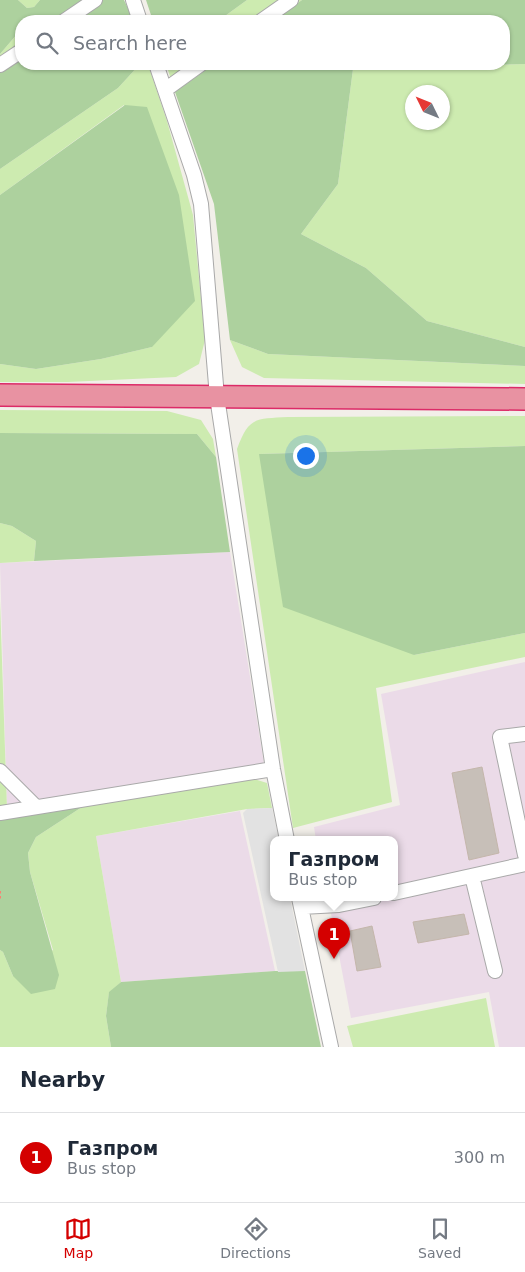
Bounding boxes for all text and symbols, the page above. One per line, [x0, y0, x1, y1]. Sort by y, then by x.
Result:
search box [15, 15, 510, 70]
icon: search [33, 29, 61, 57]
text: Search here [73, 32, 187, 54]
north arrow [405, 85, 450, 130]
your location [293, 443, 319, 469]
popup [270, 836, 398, 901]
text: Газпром [288, 848, 380, 870]
text: Bus stop [288, 870, 357, 889]
pin: 1 [318, 918, 350, 959]
text: Nearby [20, 1068, 105, 1092]
text: Газпром [67, 1137, 158, 1159]
text: 1 [30, 1148, 42, 1167]
text: 300 m [454, 1148, 505, 1167]
text: Bus stop [67, 1159, 136, 1178]
tab: Map [64, 1215, 93, 1261]
tab: Directions [220, 1215, 291, 1261]
tab: Saved [418, 1215, 461, 1261]

